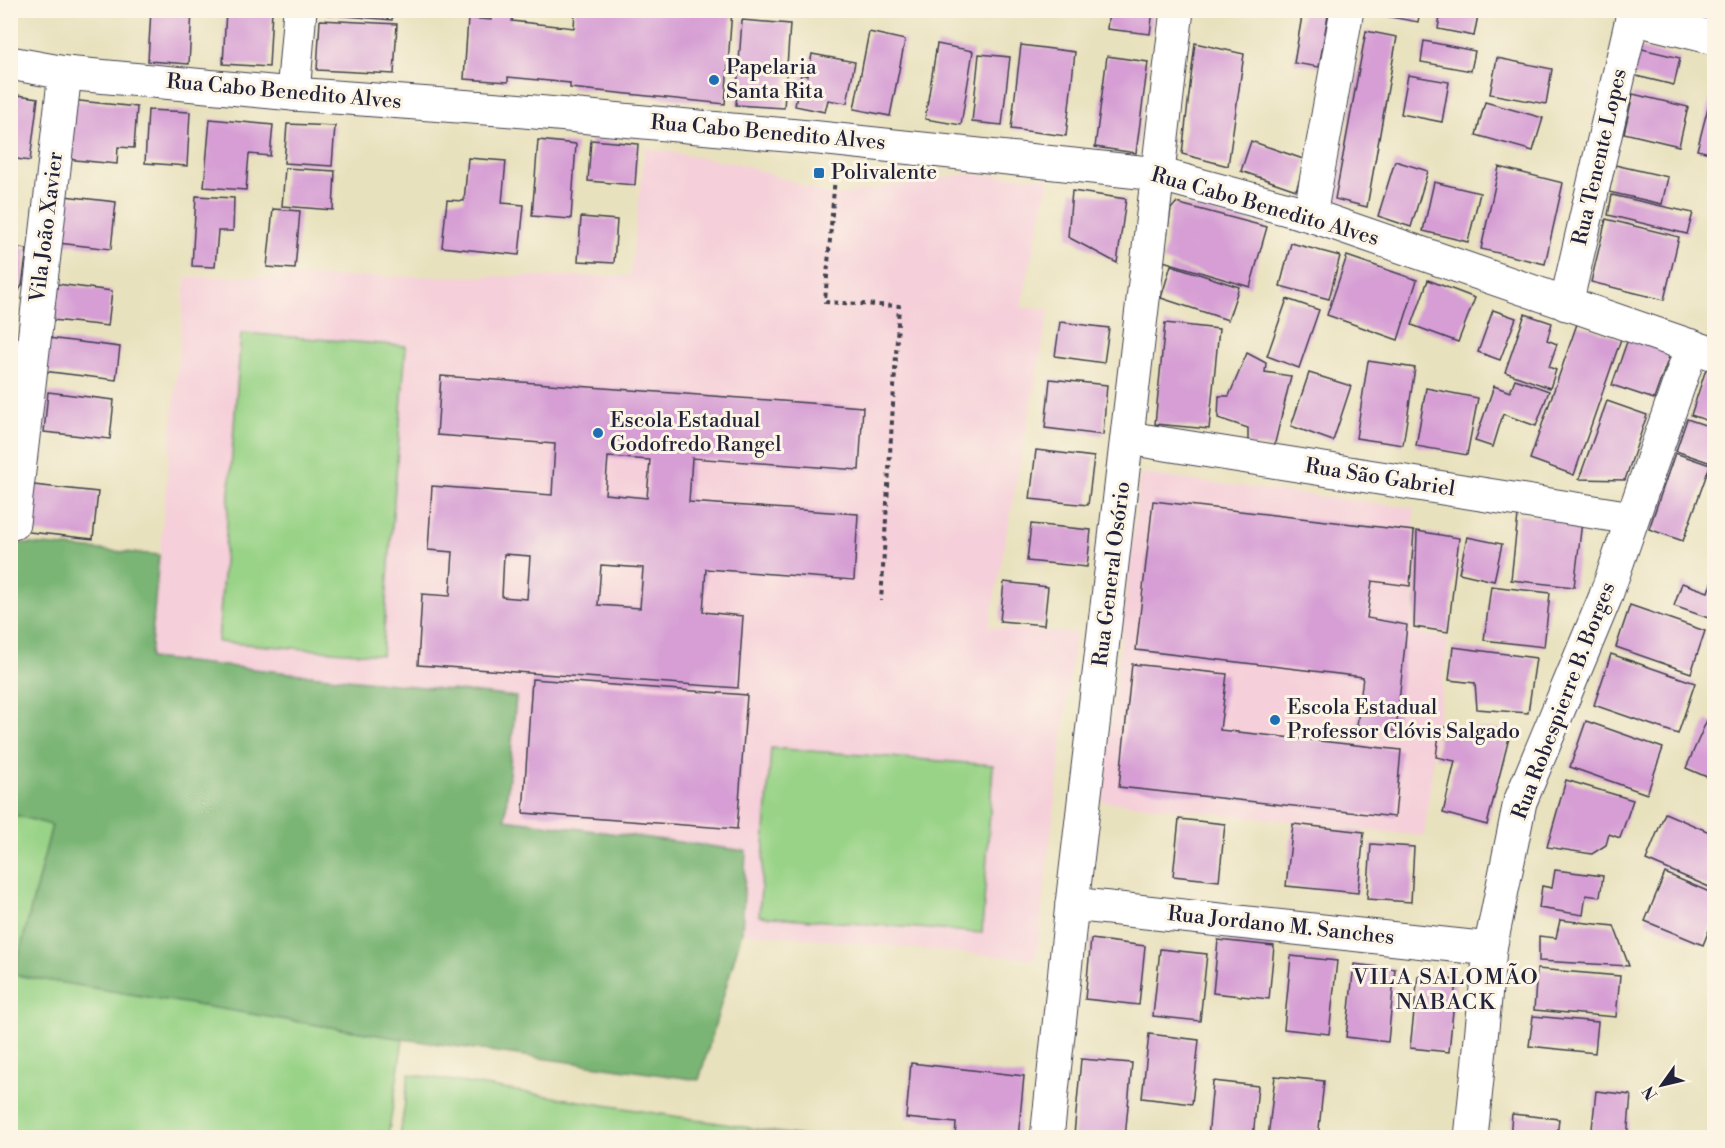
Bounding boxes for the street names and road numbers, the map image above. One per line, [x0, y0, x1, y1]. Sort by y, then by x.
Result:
street label: Rua Tenente Lopes [1567, 66, 1633, 248]
street label: Rua Cabo Benedito Alves [165, 69, 403, 115]
street label: Rua Cabo Benedito Alves [649, 110, 887, 156]
street label: Vila João Xavier [25, 150, 69, 305]
street label: Rua Cabo Benedito Alves [1148, 162, 1382, 252]
street label: Rua São Gabriel [1303, 453, 1457, 503]
street label: Rua General Osório [1088, 480, 1136, 668]
street label: Rua Robespierre B. Borges [1507, 579, 1621, 823]
street label: Rua Jordano M. Sanches [1166, 901, 1396, 951]

